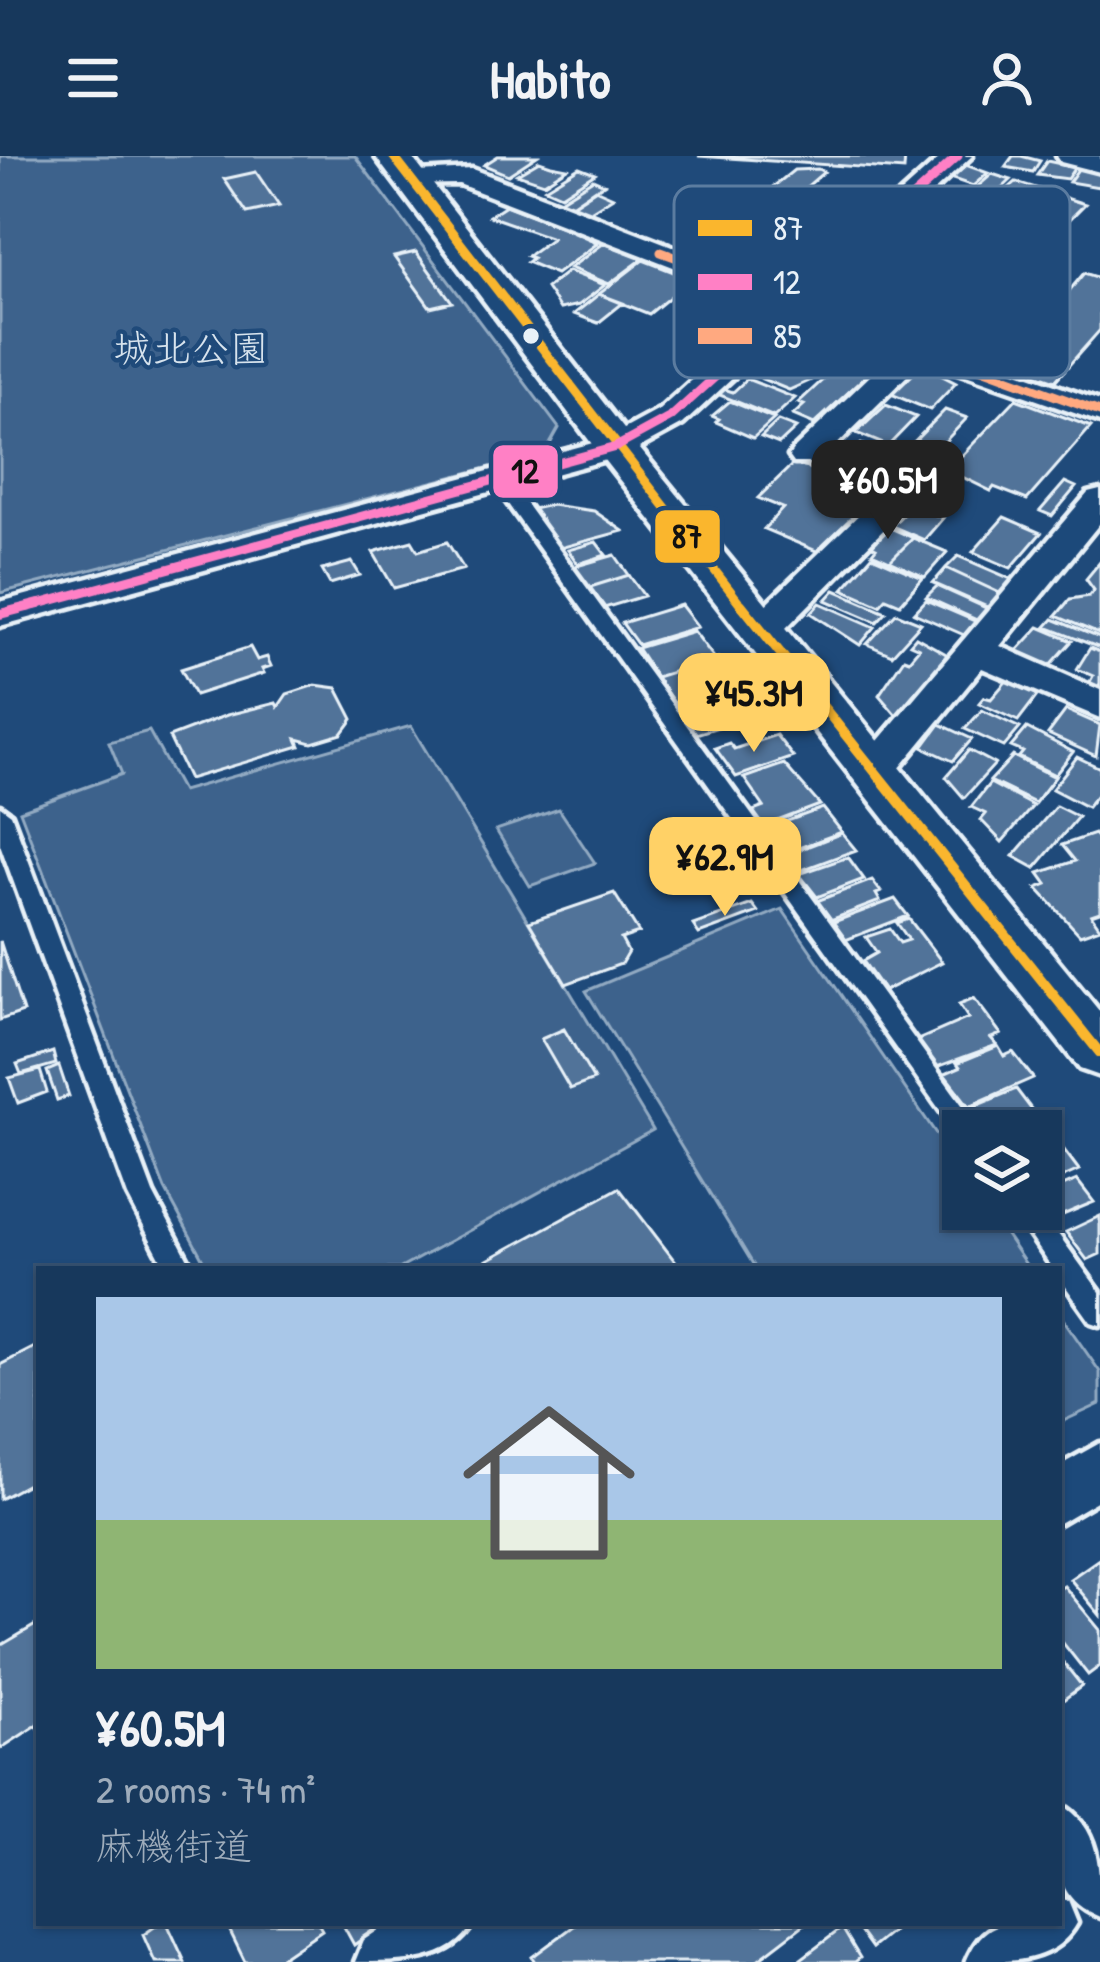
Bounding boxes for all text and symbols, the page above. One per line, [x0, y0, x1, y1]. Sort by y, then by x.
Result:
text: Habito [489, 42, 611, 115]
icon: menu [60, 45, 126, 111]
icon: person [974, 45, 1040, 111]
legend [674, 186, 1070, 378]
text: 87 [773, 206, 804, 250]
text: 12 [773, 260, 801, 304]
text: 85 [773, 314, 801, 358]
park label: 城北公園 [113, 321, 269, 374]
unlabelled marker [520, 325, 542, 347]
pin: ¥60.5M [790, 440, 986, 542]
line badge: 12 [491, 443, 560, 500]
text: 12 [511, 449, 539, 493]
text: ¥60.5M [838, 452, 938, 505]
line badge: 87 [653, 508, 722, 565]
text: 87 [672, 514, 702, 558]
pin: ¥45.3M [656, 653, 852, 755]
text: ¥45.3M [705, 665, 803, 718]
pin: ¥62.9M [627, 817, 823, 919]
text: ¥62.9M [676, 829, 774, 882]
map controls [942, 1110, 1062, 1230]
button: layers [942, 1110, 1062, 1230]
icon: home [441, 1375, 657, 1591]
text: ¥60.5M [96, 1693, 226, 1762]
text: 2 rooms · 74 m² [96, 1762, 315, 1815]
text: 麻機街道 [96, 1819, 252, 1872]

